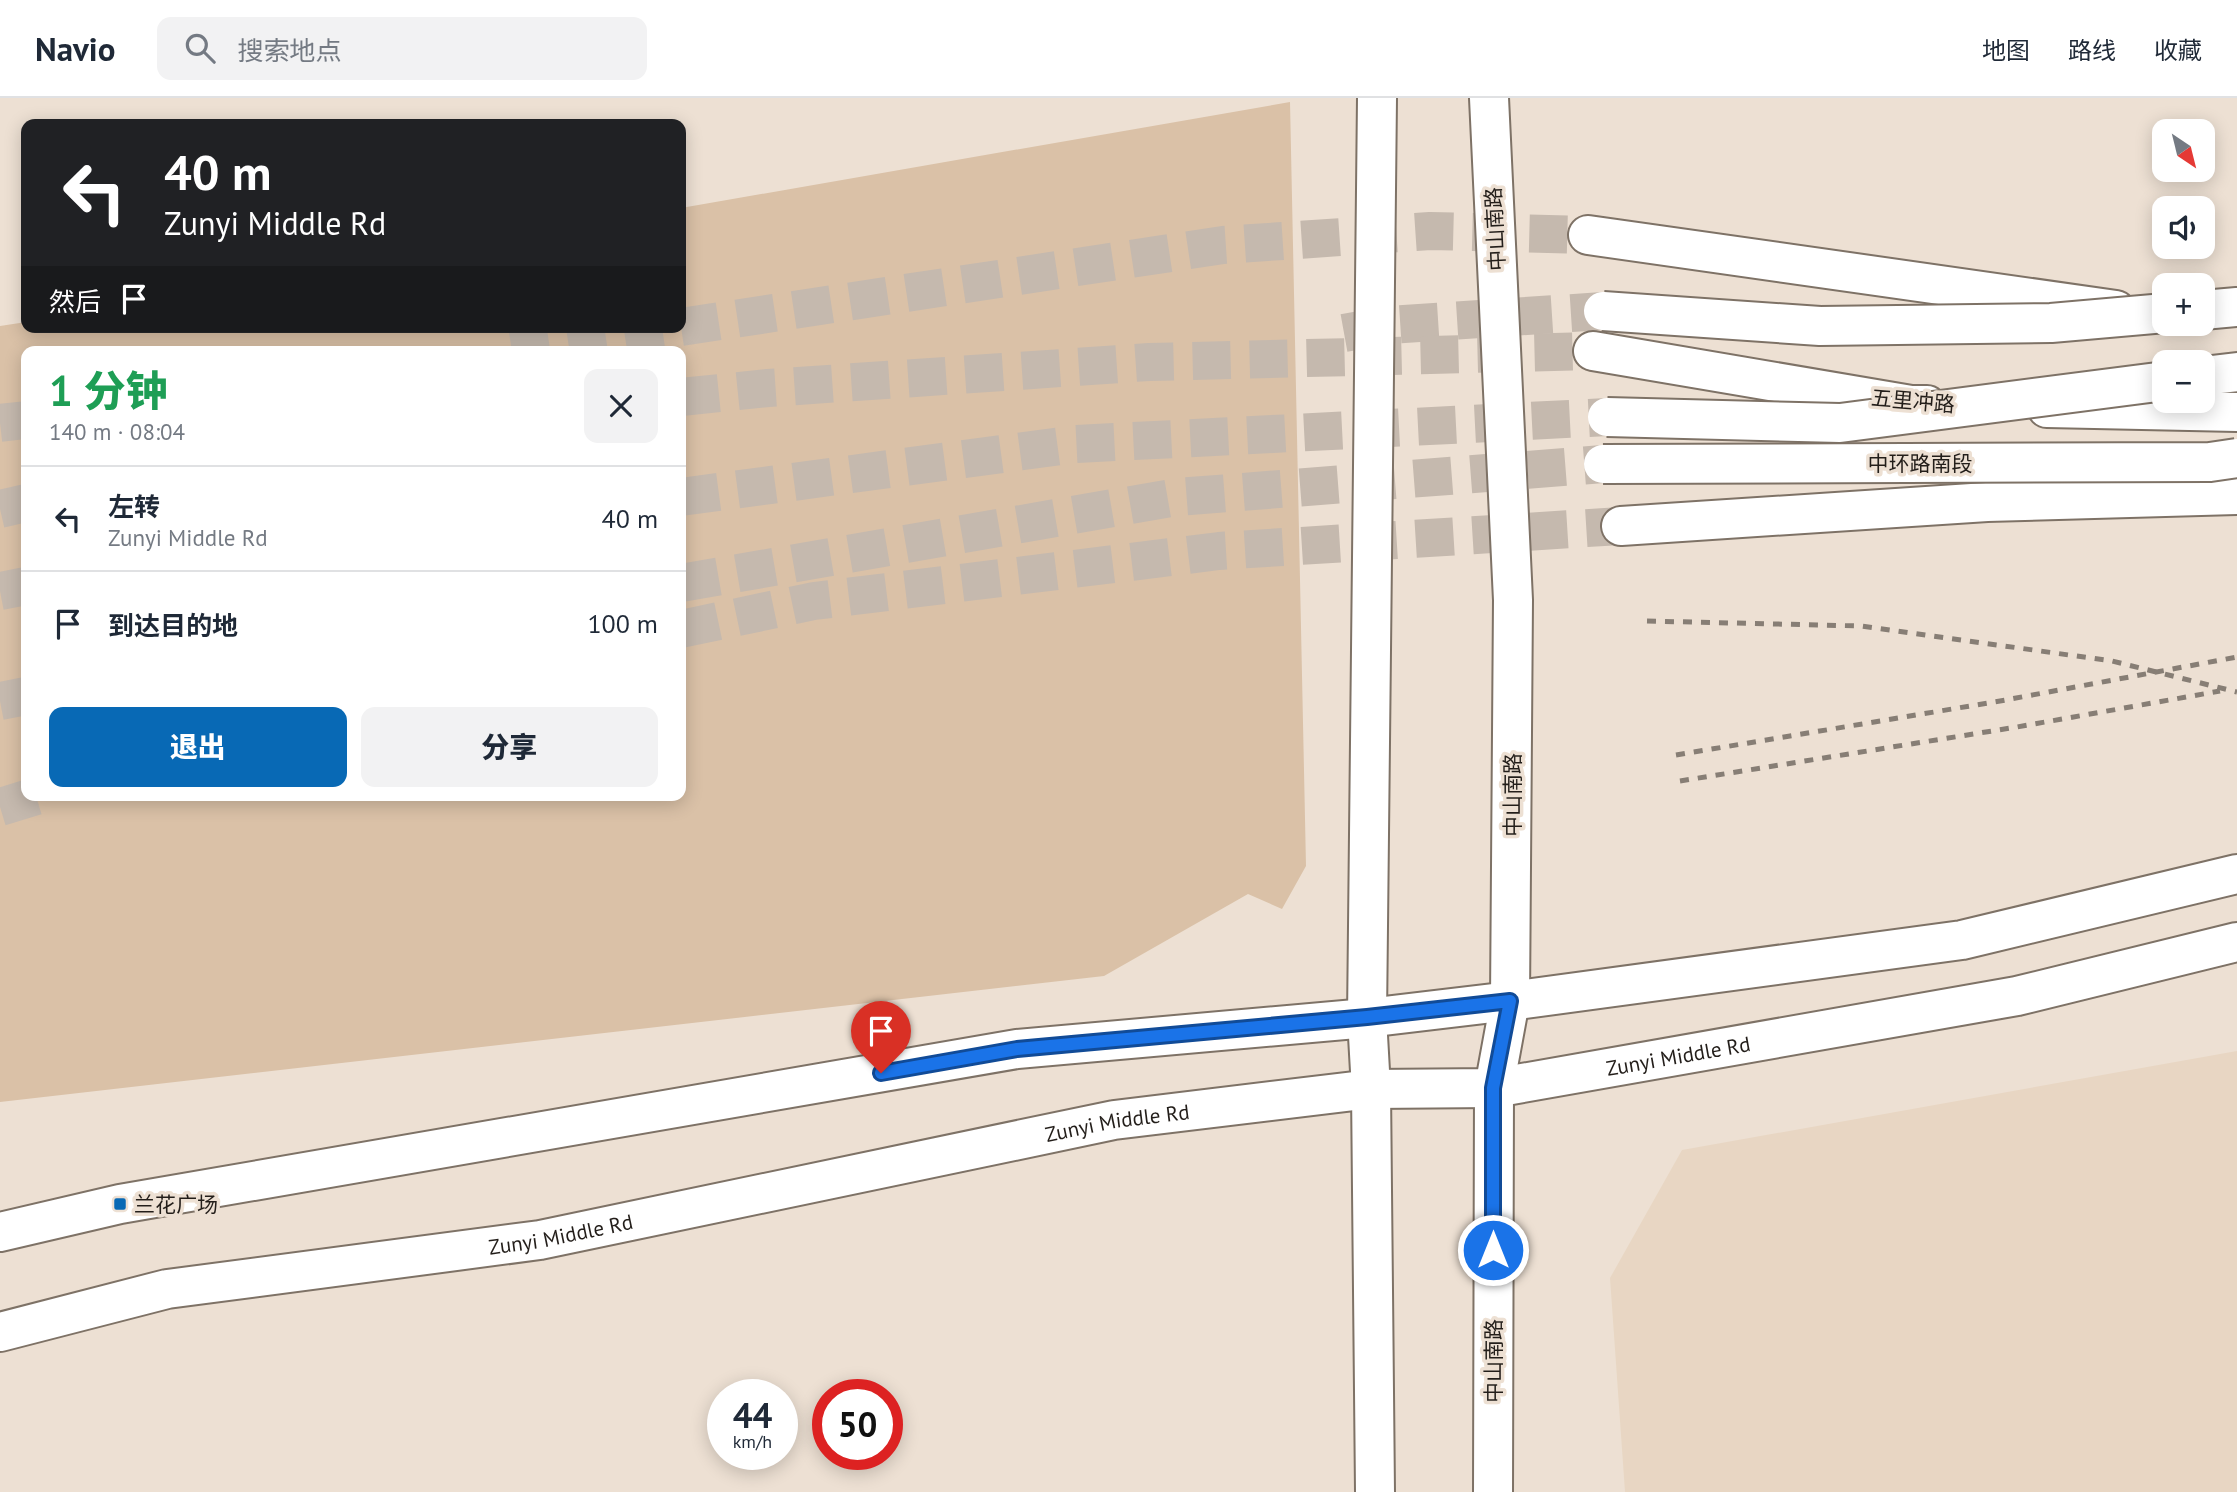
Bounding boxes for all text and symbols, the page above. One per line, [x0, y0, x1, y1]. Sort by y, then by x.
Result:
search box [157, 17, 647, 80]
text: Navio [35, 27, 115, 70]
icon: search [181, 29, 219, 67]
text: 搜索地点 [237, 34, 341, 67]
text: 地图 [1982, 35, 2030, 66]
text: 路线 [2068, 35, 2116, 66]
text: 收藏 [2154, 35, 2202, 66]
north arrow [2152, 119, 2216, 182]
map controls [2152, 119, 2215, 413]
text: 40 m [164, 140, 271, 204]
icon: left [49, 147, 140, 238]
street label: 中山南路 [1479, 186, 1511, 272]
button: sound [2152, 196, 2215, 259]
text: Zunyi Middle Rd [164, 202, 386, 244]
button: + [2152, 273, 2215, 336]
icon: arrive [115, 280, 153, 318]
text: 然后 [49, 285, 101, 318]
button: − [2152, 350, 2215, 413]
text: 1 分钟 [49, 363, 167, 418]
button: close [584, 369, 658, 443]
street label: 五里冲路 [1870, 384, 1956, 418]
text: 140 m · 08:04 [49, 417, 185, 446]
street label: 中环路南段 [1868, 450, 1973, 477]
text: 左转 [108, 490, 160, 523]
icon: left [49, 500, 87, 538]
text: 40 m [602, 502, 658, 535]
text: Zunyi Middle Rd [108, 523, 268, 552]
icon: arrive [49, 605, 87, 643]
text: 100 m [587, 607, 658, 640]
text: 到达目的地 [108, 609, 238, 642]
button: 退出 [49, 707, 347, 787]
button: 分享 [361, 707, 658, 787]
street label: 中山南路 [1499, 753, 1526, 837]
pin [851, 1001, 911, 1073]
icon: arrive [862, 1012, 900, 1050]
street label: Zunyi Middle Rd [1604, 1030, 1752, 1082]
street label: Zunyi Middle Rd [1043, 1098, 1191, 1148]
place label: 兰花广场 [134, 1191, 218, 1218]
marker: 兰花广场 [112, 1196, 128, 1212]
street label: Zunyi Middle Rd [487, 1207, 635, 1260]
position arrow [1456, 1213, 1530, 1287]
street label: 中山南路 [1480, 1319, 1507, 1403]
speed limit sign: 50 [812, 1379, 903, 1470]
text: 44 [733, 1392, 772, 1438]
text: km/h [733, 1430, 772, 1453]

